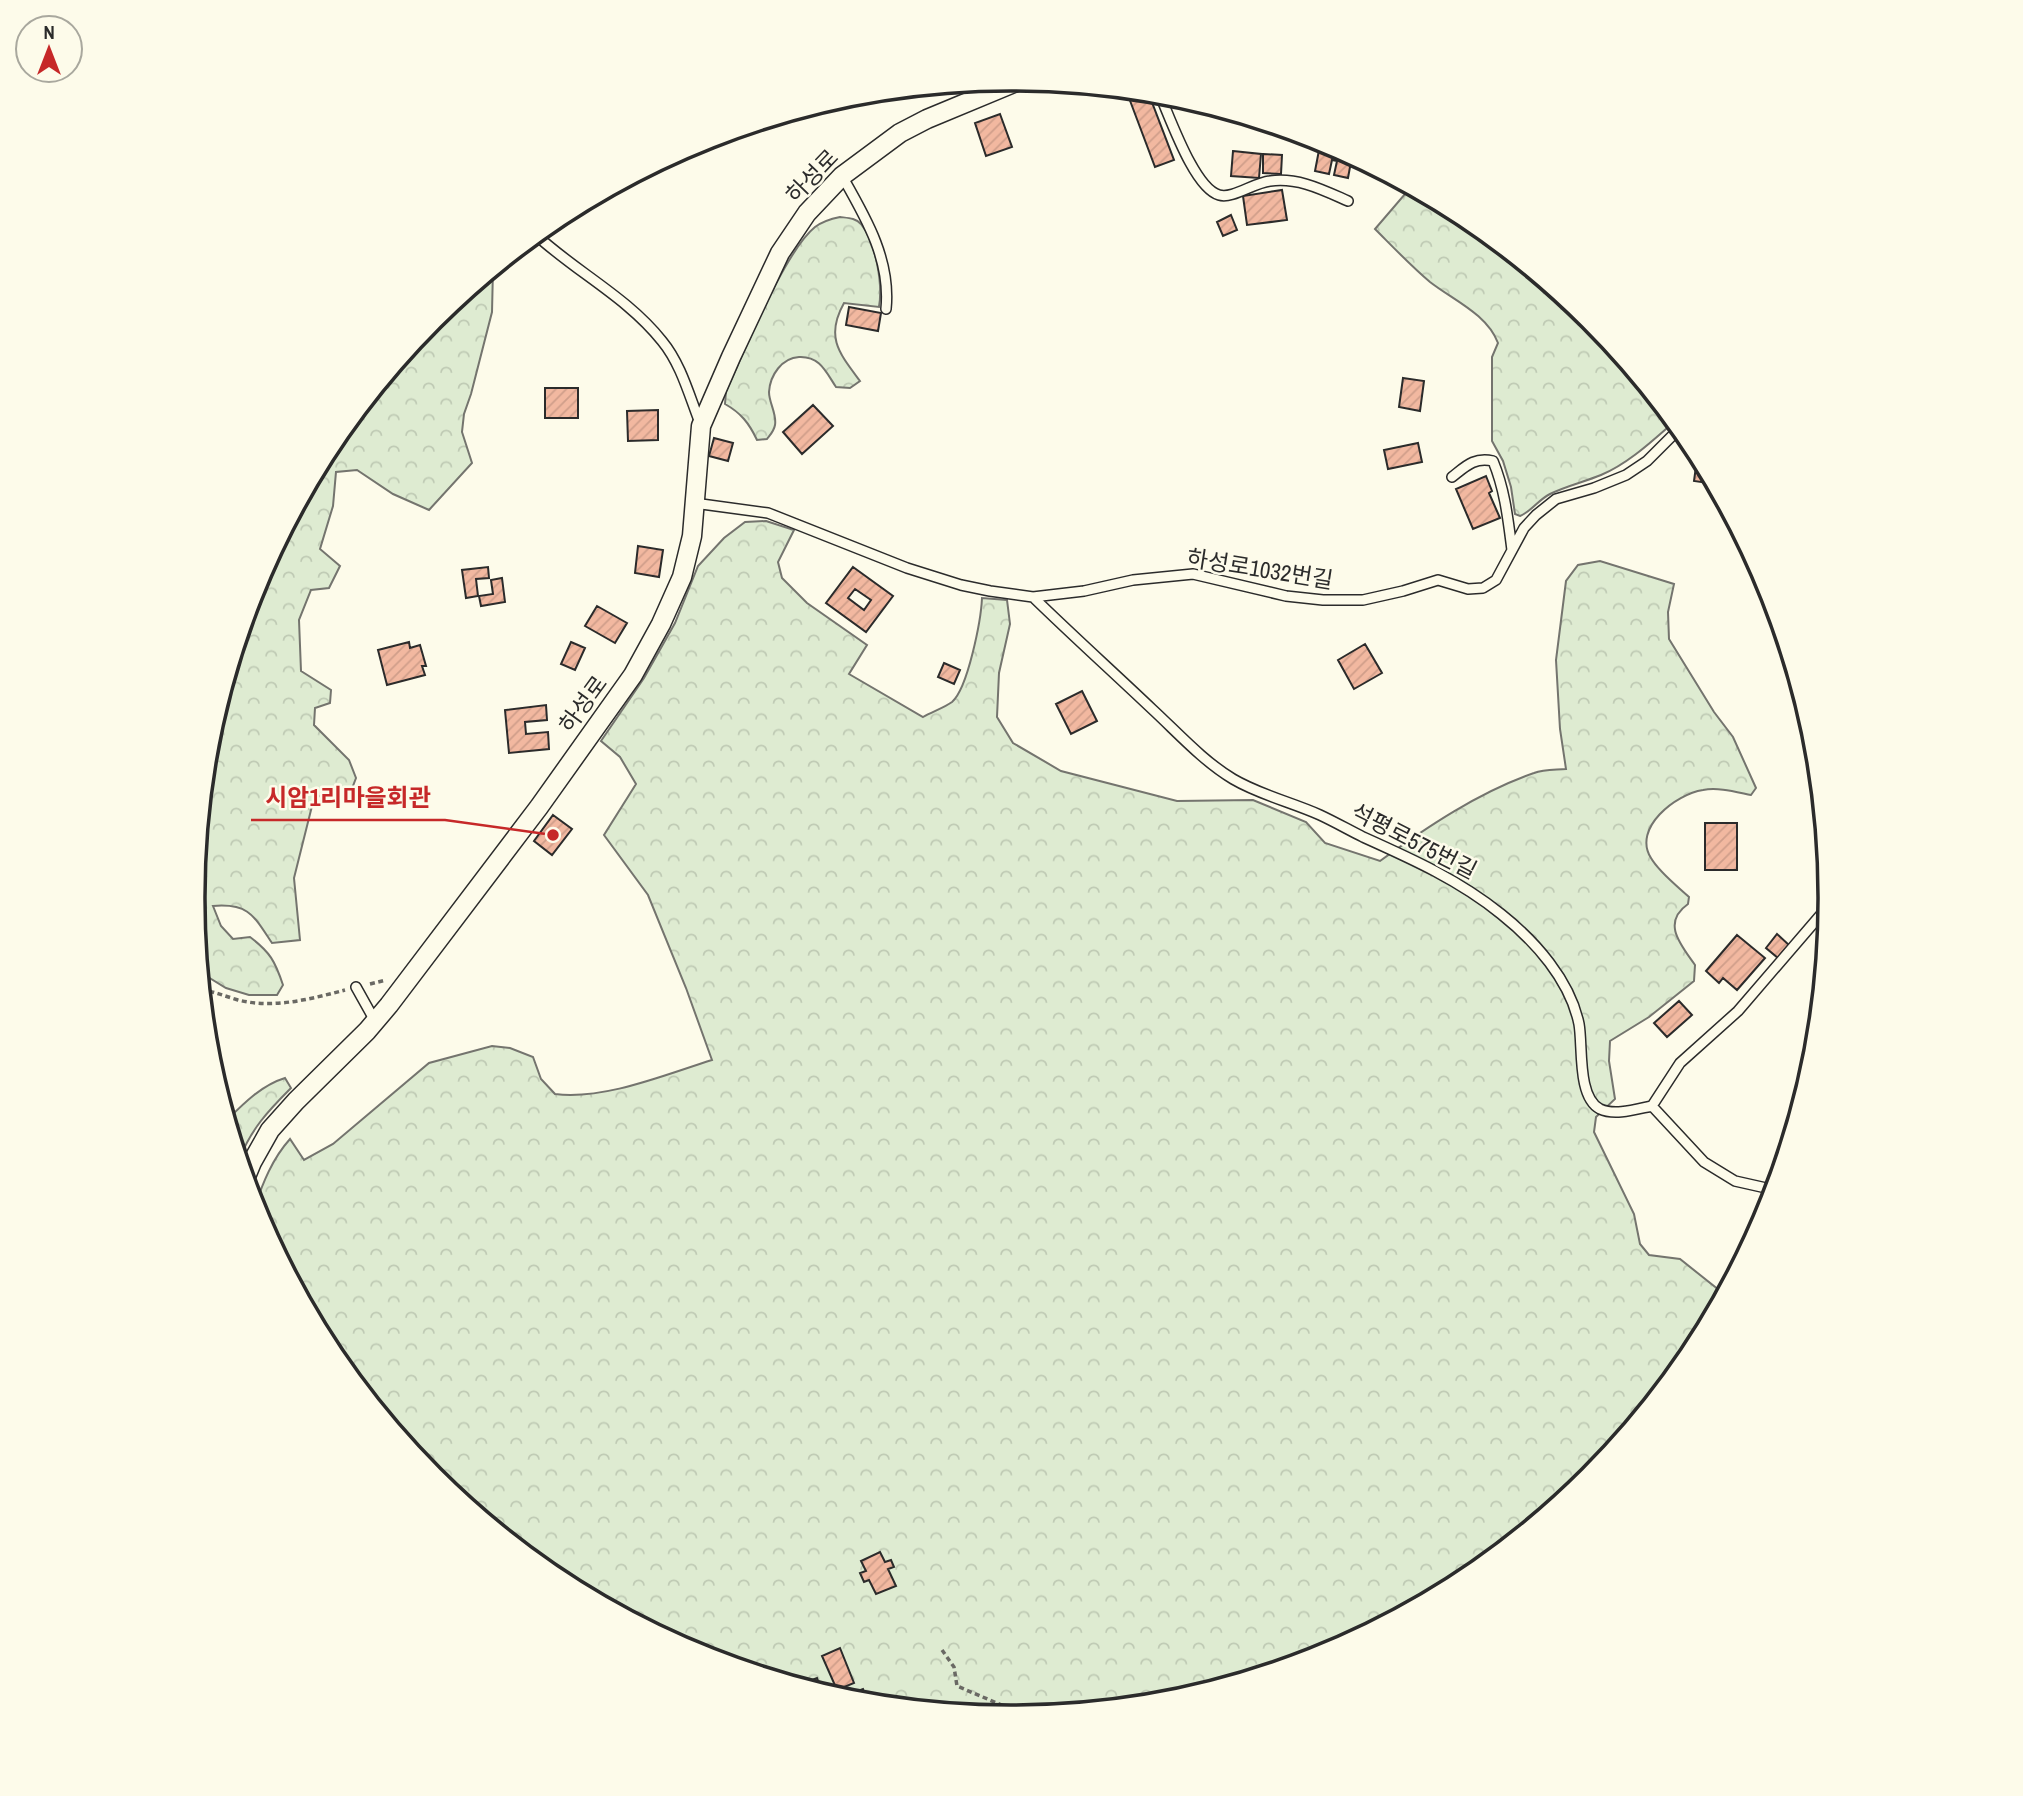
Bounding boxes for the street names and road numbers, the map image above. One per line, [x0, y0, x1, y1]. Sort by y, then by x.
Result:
street label: 하성로 [778, 142, 845, 209]
street label: 하성로1032번길 [1185, 542, 1335, 595]
street label: 하성로 [551, 669, 614, 738]
street label: 석평로575번길 [1346, 796, 1482, 886]

